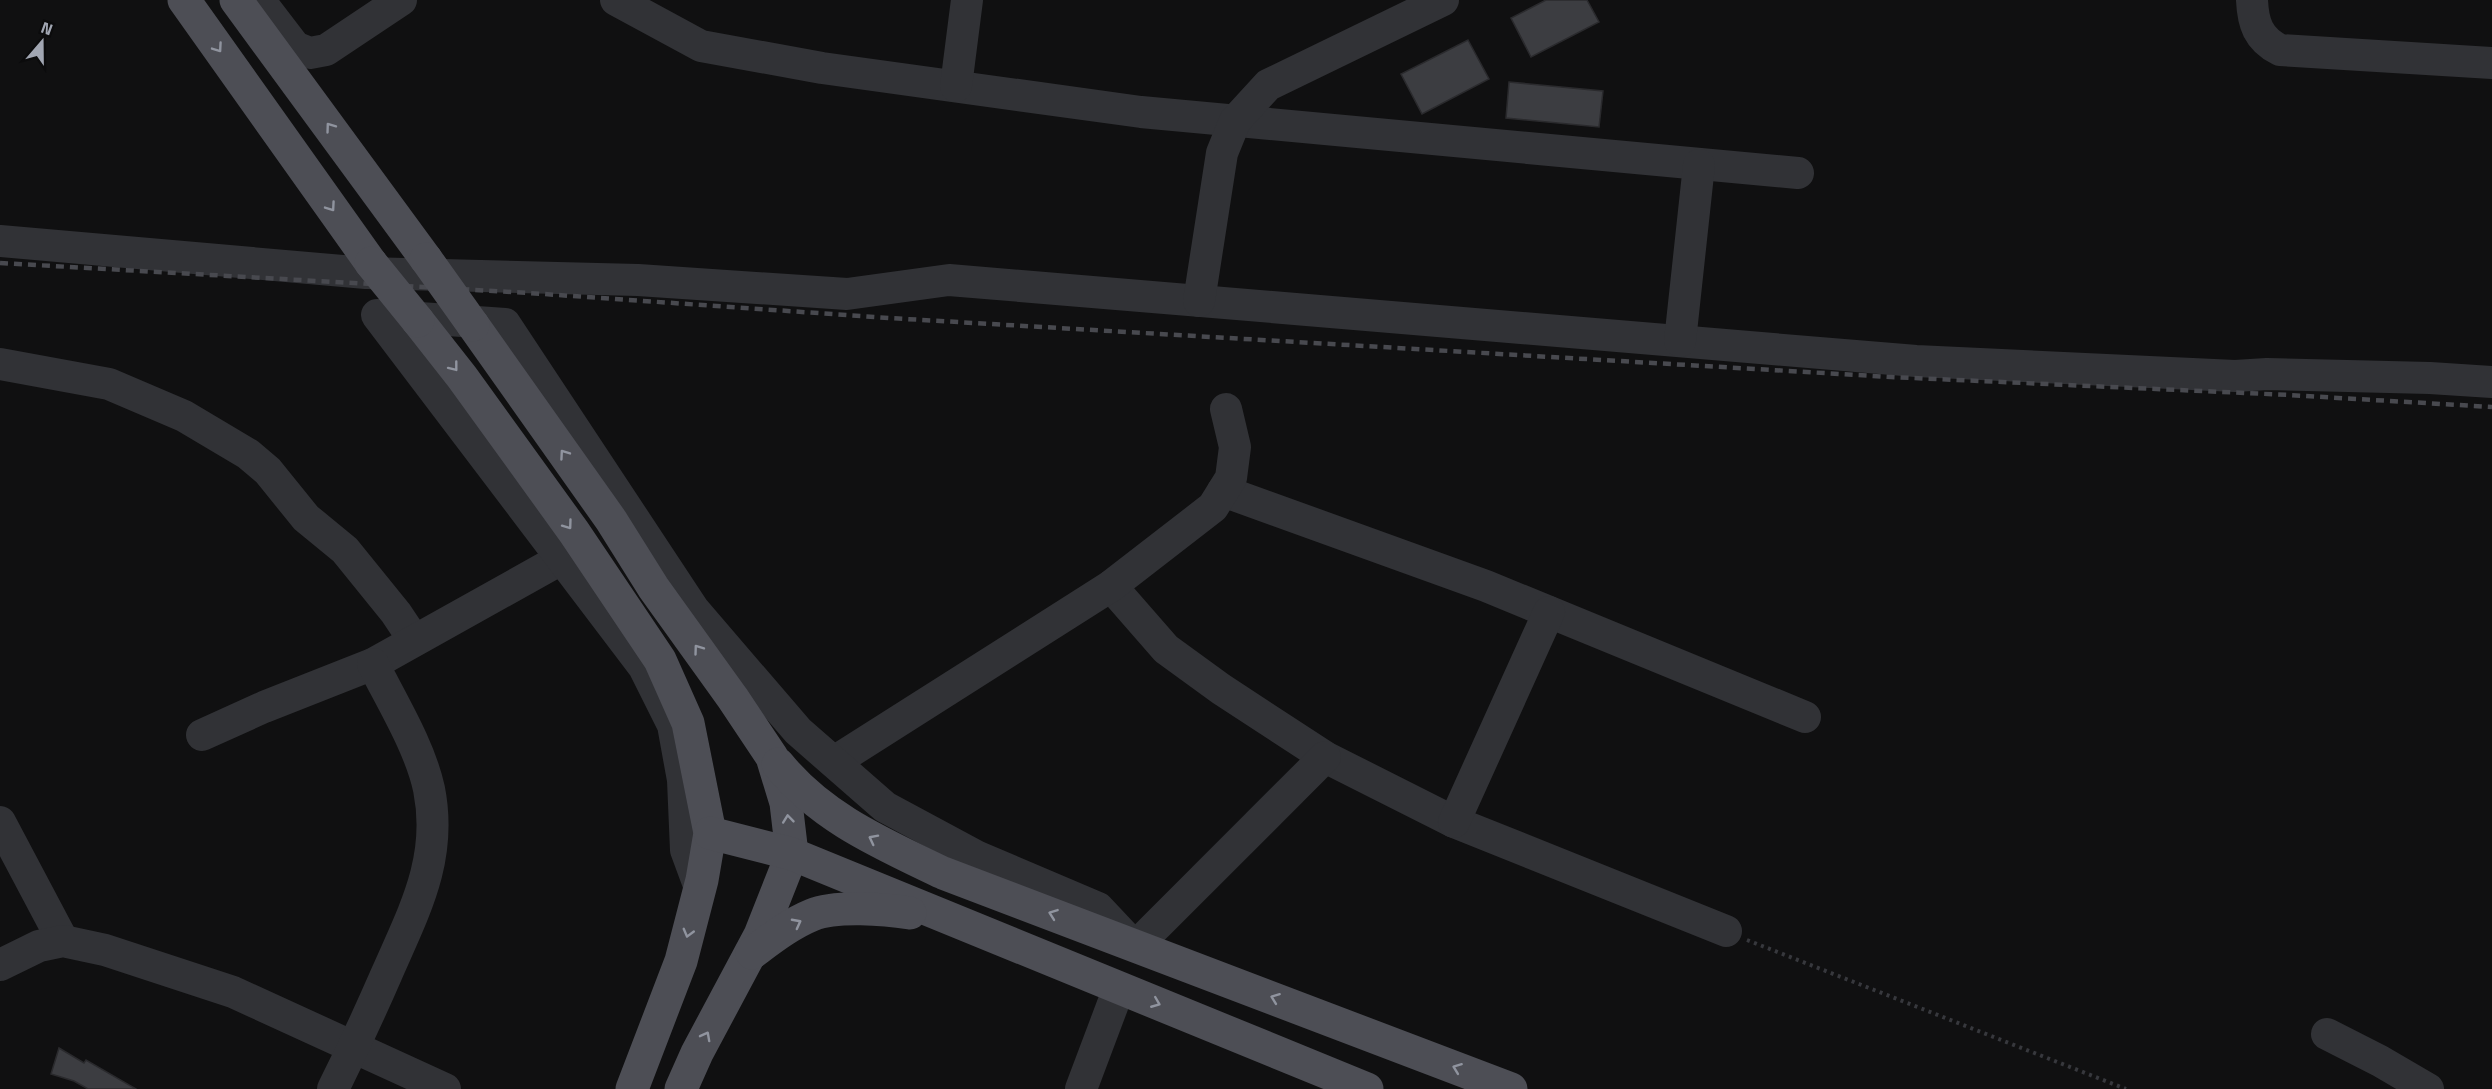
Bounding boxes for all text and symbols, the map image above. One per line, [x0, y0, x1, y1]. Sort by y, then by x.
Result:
north arrow [12, 12, 72, 72]
text: N [38, 15, 56, 41]
one-way arrow [211, 41, 222, 52]
one-way arrow [326, 123, 337, 134]
one-way arrow [324, 200, 335, 211]
one-way arrow [446, 360, 457, 371]
one-way arrow [560, 449, 571, 460]
one-way arrow [561, 518, 572, 529]
one-way arrow [694, 645, 705, 656]
one-way arrow [782, 814, 795, 823]
one-way arrow [869, 835, 880, 846]
one-way arrow [1048, 909, 1059, 921]
one-way arrow [790, 919, 801, 930]
one-way arrow [683, 927, 695, 938]
one-way arrow [1270, 993, 1281, 1005]
one-way arrow [1150, 996, 1161, 1008]
one-way arrow [699, 1032, 710, 1042]
one-way arrow [1452, 1063, 1463, 1075]

